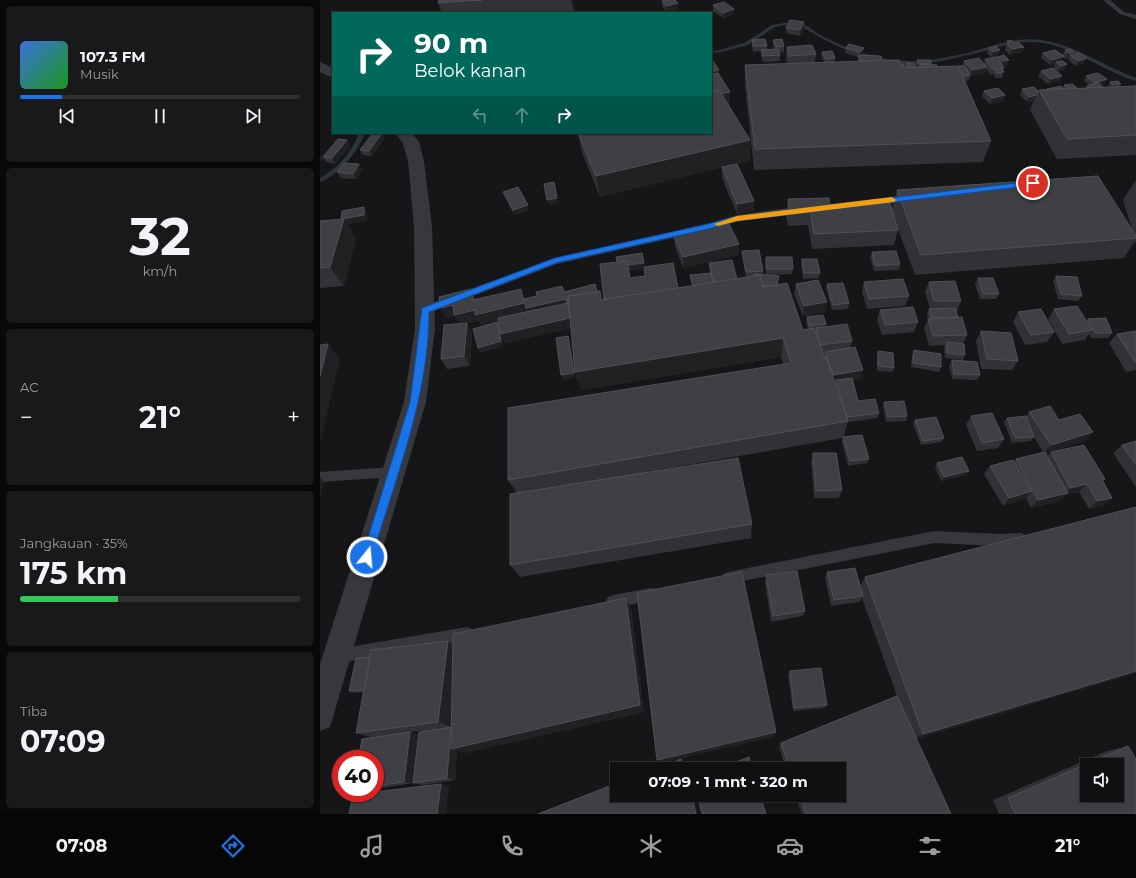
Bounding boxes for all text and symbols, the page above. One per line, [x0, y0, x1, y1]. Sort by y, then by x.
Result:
text: 90 m [414, 26, 488, 60]
icon: right [348, 28, 400, 80]
text: 107.3 FM [80, 47, 146, 66]
text: Belok kanan [414, 60, 526, 82]
text: Musik [80, 66, 119, 82]
icon: left [469, 104, 491, 126]
icon: ahead [511, 104, 533, 126]
icon: right [553, 104, 575, 126]
icon: previous [56, 105, 78, 127]
icon: pause [149, 105, 171, 127]
icon: next [242, 105, 264, 127]
pin [1016, 166, 1050, 200]
icon: arrive [1022, 172, 1044, 194]
text: 32 [129, 205, 191, 268]
text: km/h [143, 263, 177, 279]
text: AC [20, 379, 38, 395]
text: 21° [139, 399, 181, 436]
text: − [20, 404, 33, 431]
text: + [287, 404, 300, 431]
text: Jangkauan · 35% [20, 535, 128, 551]
position arrow [346, 536, 388, 578]
text: 175 km [20, 555, 127, 592]
text: Tiba [20, 703, 47, 719]
text: 07:09 [20, 723, 106, 760]
speed limit sign: 40 [332, 750, 384, 802]
map controls [1080, 758, 1124, 802]
button: sound [1080, 758, 1124, 802]
text: 07:09 · 1 mnt · 320 m [648, 772, 808, 791]
icon: directions [219, 832, 247, 860]
icon: music [358, 832, 386, 860]
icon: phone [498, 832, 526, 860]
icon: climate [637, 832, 665, 860]
icon: car [776, 832, 804, 860]
icon: filters [916, 832, 944, 860]
text: 07:08 [56, 835, 107, 857]
text: 21° [1055, 835, 1080, 857]

